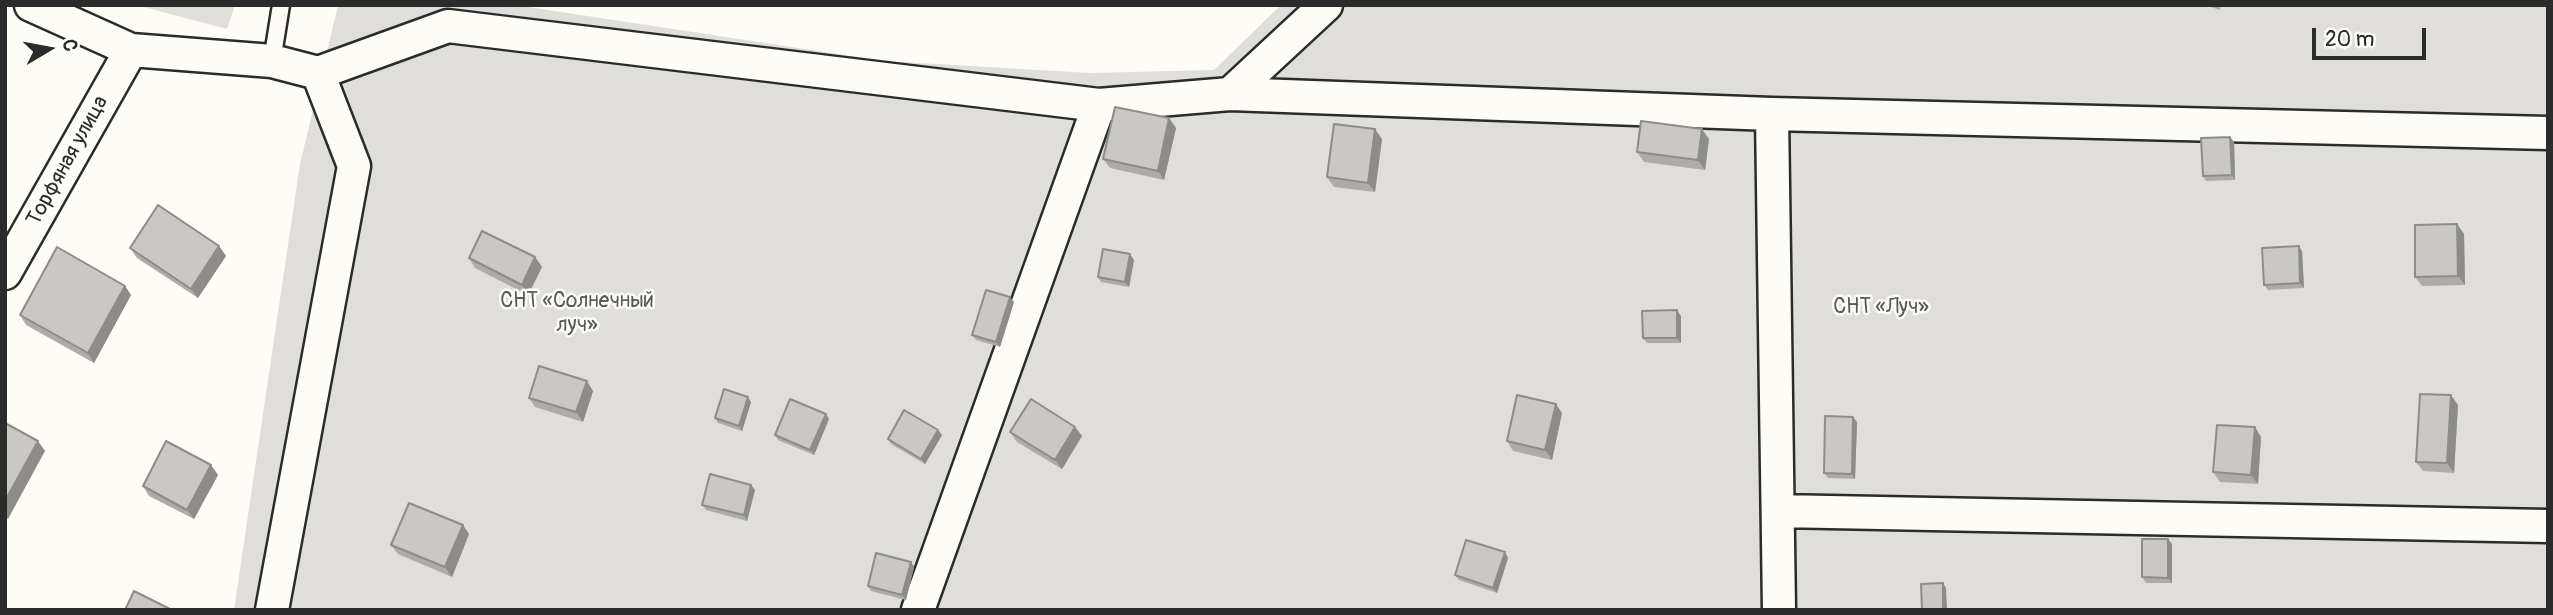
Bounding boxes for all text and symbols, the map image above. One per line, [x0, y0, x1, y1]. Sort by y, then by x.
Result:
north arrow [14, 14, 84, 84]
scale bar [2315, 14, 2429, 58]
text: 20 m [2325, 26, 2374, 53]
text: С [57, 37, 83, 53]
street label: Торфяная улица [22, 92, 114, 230]
park label: СНТ «Солнечный луч» [500, 289, 654, 339]
park label: СНТ «Луч» [1833, 295, 1929, 321]

